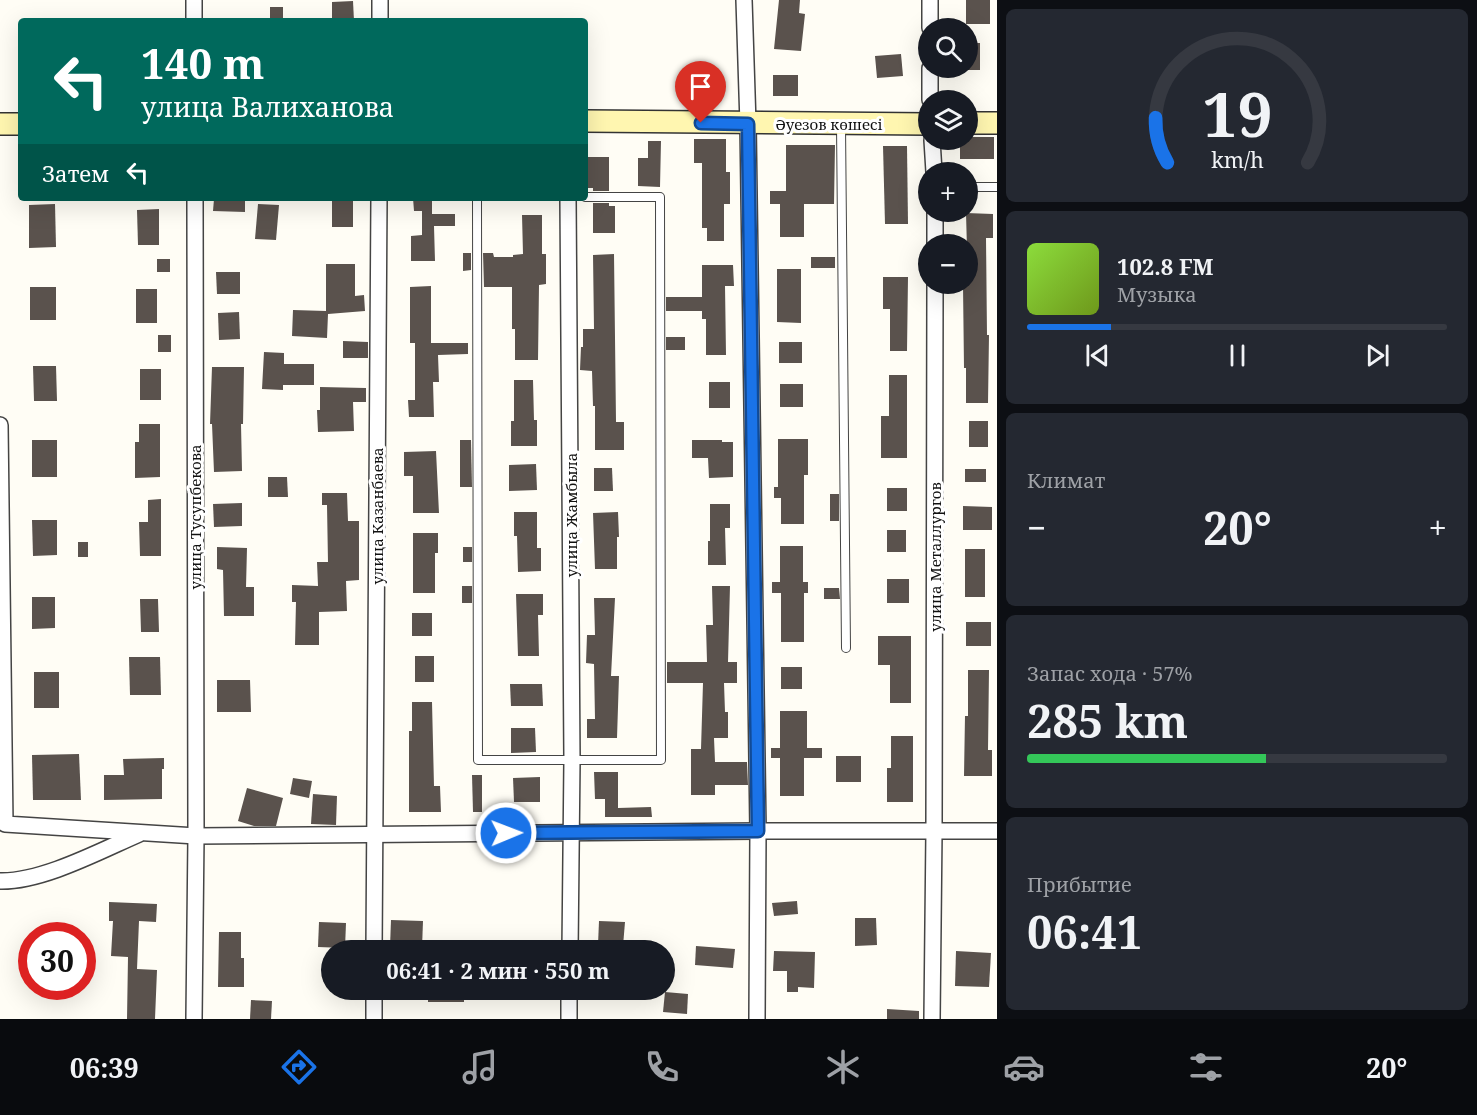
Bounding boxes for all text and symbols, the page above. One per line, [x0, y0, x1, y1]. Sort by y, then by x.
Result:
map controls [918, 18, 978, 294]
button: search [918, 18, 978, 78]
text: 140 m [141, 34, 265, 91]
icon: left [42, 42, 120, 120]
pin [675, 61, 726, 123]
icon: arrive [684, 70, 717, 103]
text: 19 [1202, 70, 1272, 155]
text: улица Валиханова [141, 88, 394, 125]
button: layers [918, 90, 978, 150]
street label: Әуезов көшесі [775, 114, 883, 134]
text: km/h [1211, 145, 1264, 174]
icon: left [121, 156, 154, 189]
text: Затем [42, 158, 109, 188]
button: + [918, 162, 978, 222]
button: − [918, 234, 978, 294]
text: 102.8 FM [1117, 251, 1214, 281]
text: Музыка [1117, 281, 1197, 308]
icon: previous [1081, 339, 1114, 372]
icon: pause [1221, 339, 1254, 372]
icon: next [1361, 339, 1394, 372]
street label: улица Тусупбекова [185, 444, 205, 590]
street label: улица Казанбаева [367, 447, 387, 585]
street label: улица Жамбыла [561, 453, 581, 577]
text: Климат [1027, 467, 1105, 494]
street label: улица Металлургов [925, 482, 945, 632]
text: 20° [1203, 497, 1272, 558]
text: − [1027, 505, 1046, 550]
text: + [1429, 505, 1447, 550]
text: Запас хода · 57% [1027, 660, 1192, 687]
text: 285 km [1027, 690, 1188, 751]
position arrow [474, 801, 538, 865]
text: Прибытие [1027, 871, 1132, 898]
text: 06:41 [1027, 901, 1142, 962]
speed limit sign: 30 [18, 922, 96, 1000]
text: 06:41 · 2 мин · 550 m [386, 955, 610, 985]
icon: directions [278, 1046, 320, 1088]
icon: music [459, 1046, 501, 1088]
icon: phone [641, 1046, 683, 1088]
icon: climate [822, 1046, 864, 1088]
icon: car [1003, 1046, 1045, 1088]
icon: filters [1185, 1046, 1227, 1088]
text: 06:39 [70, 1049, 139, 1086]
text: 20° [1366, 1049, 1407, 1086]

